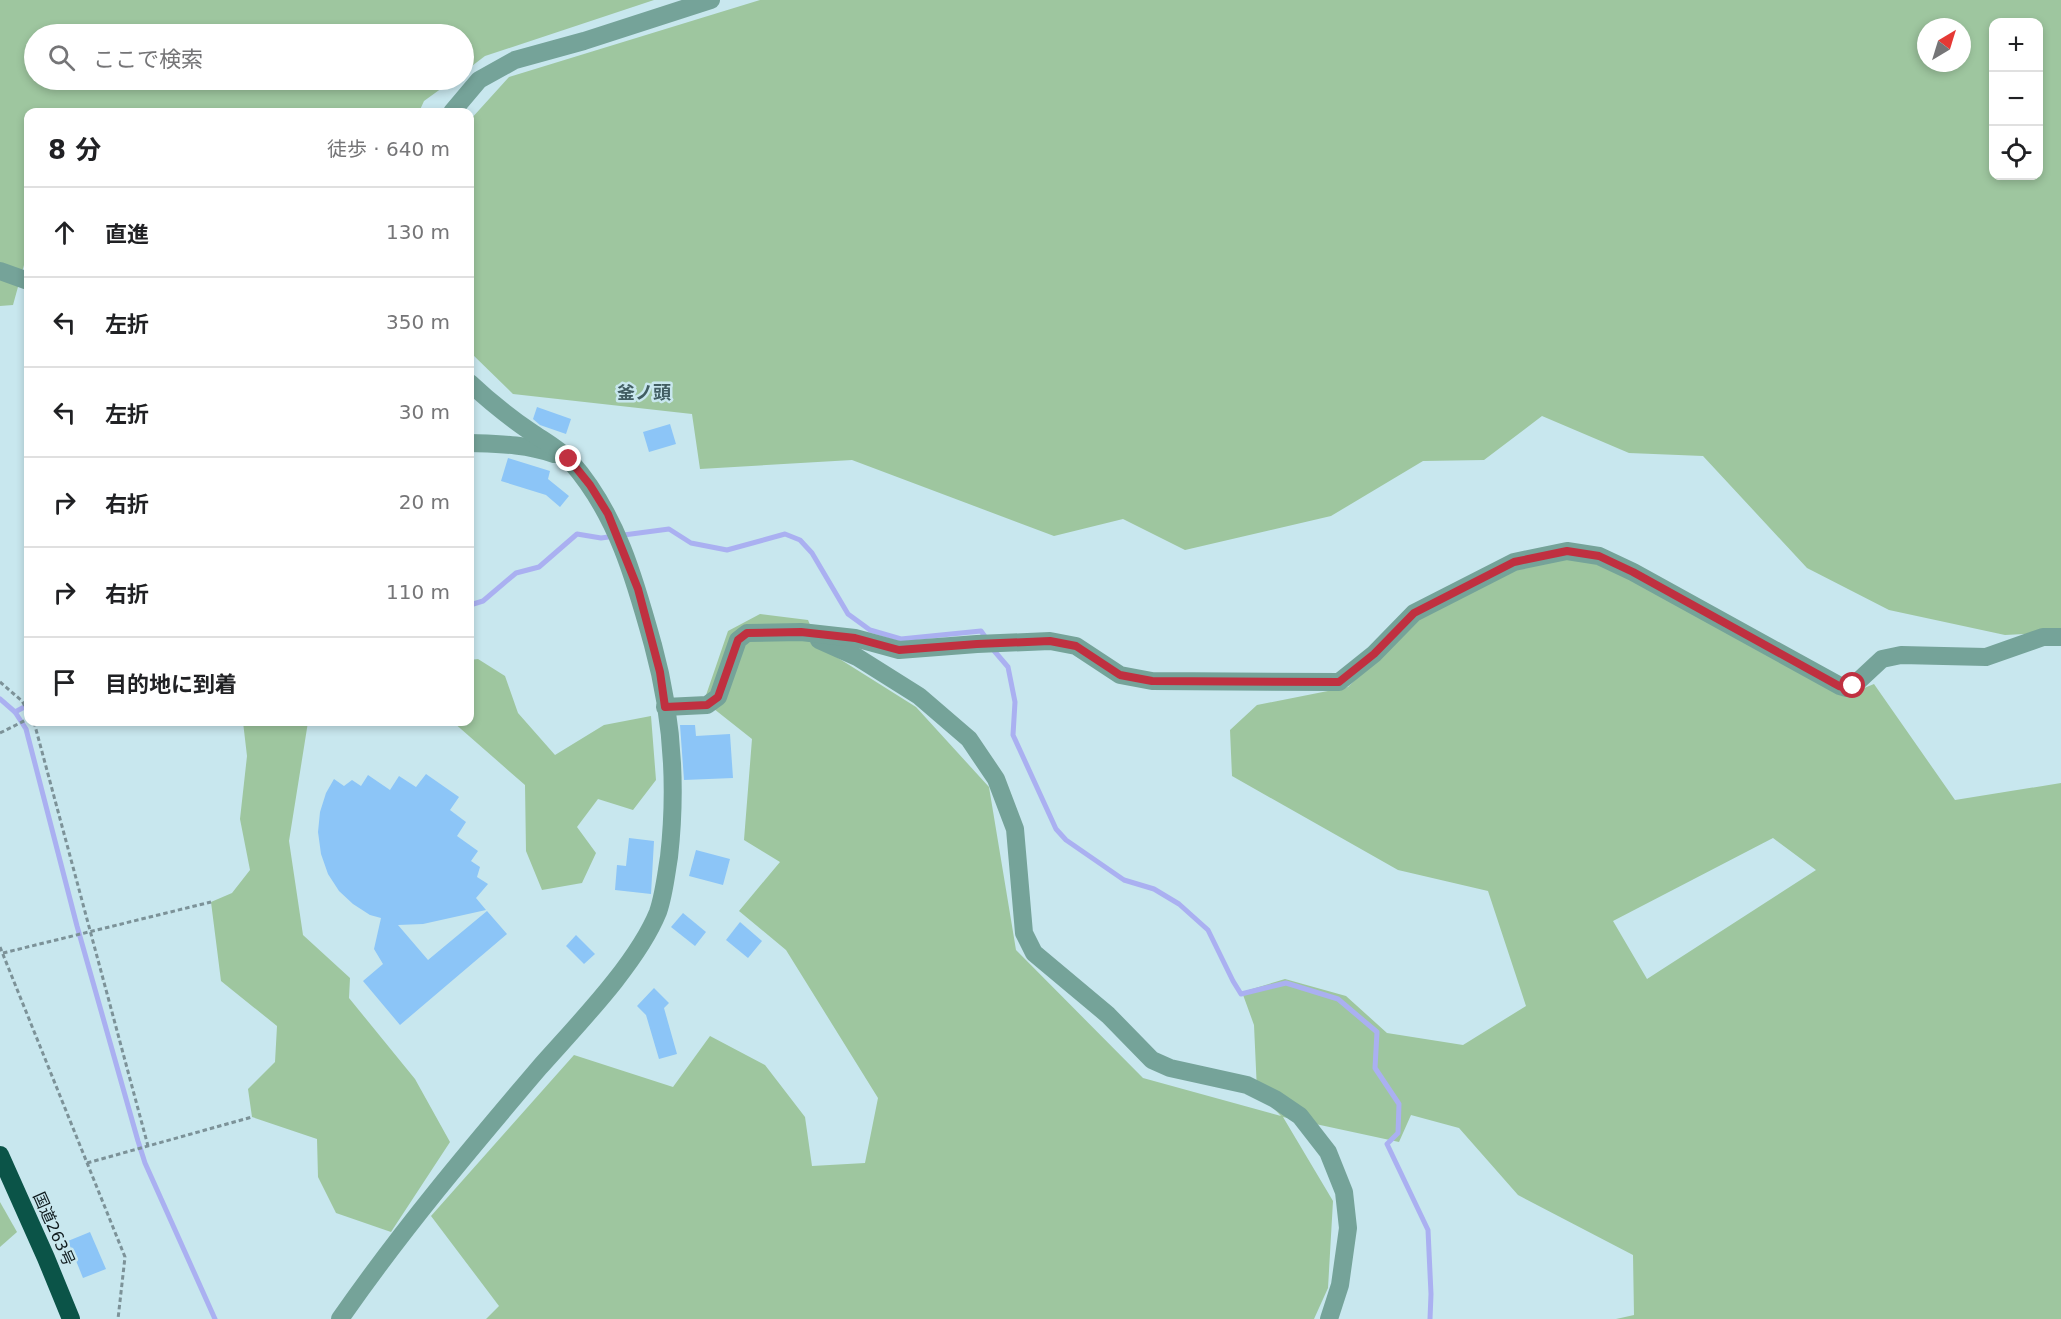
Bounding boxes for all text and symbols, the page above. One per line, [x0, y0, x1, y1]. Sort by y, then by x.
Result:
north arrow [1917, 18, 1971, 72]
map controls [1989, 18, 2043, 180]
button: + [1989, 18, 2043, 72]
search box [24, 24, 474, 90]
icon: search [45, 41, 78, 74]
text: ここで検索 [93, 47, 203, 72]
button: − [1989, 72, 2043, 126]
button: locate [1989, 126, 2043, 180]
text: 8 分 [48, 135, 101, 165]
text: 徒歩 · 640 m [327, 137, 450, 161]
icon: ahead [48, 216, 81, 249]
text: 130 m [386, 220, 450, 244]
text: 直進 [105, 222, 149, 247]
icon: left [48, 306, 81, 339]
text: 350 m [386, 310, 450, 334]
text: 左折 [105, 312, 149, 337]
district label: 釜ノ頭 [617, 382, 671, 403]
icon: left [48, 396, 81, 429]
text: 30 m [399, 400, 450, 424]
text: 左折 [105, 402, 149, 427]
route end [555, 445, 581, 471]
icon: right [48, 486, 81, 519]
text: 20 m [399, 490, 450, 514]
text: 右折 [105, 492, 149, 517]
icon: right [48, 576, 81, 609]
text: 110 m [386, 580, 450, 604]
text: 右折 [105, 582, 149, 607]
icon: arrive [48, 666, 81, 699]
text: 目的地に到着 [105, 672, 237, 697]
route start [1839, 672, 1865, 698]
street label: 国道263号 [29, 1189, 79, 1269]

